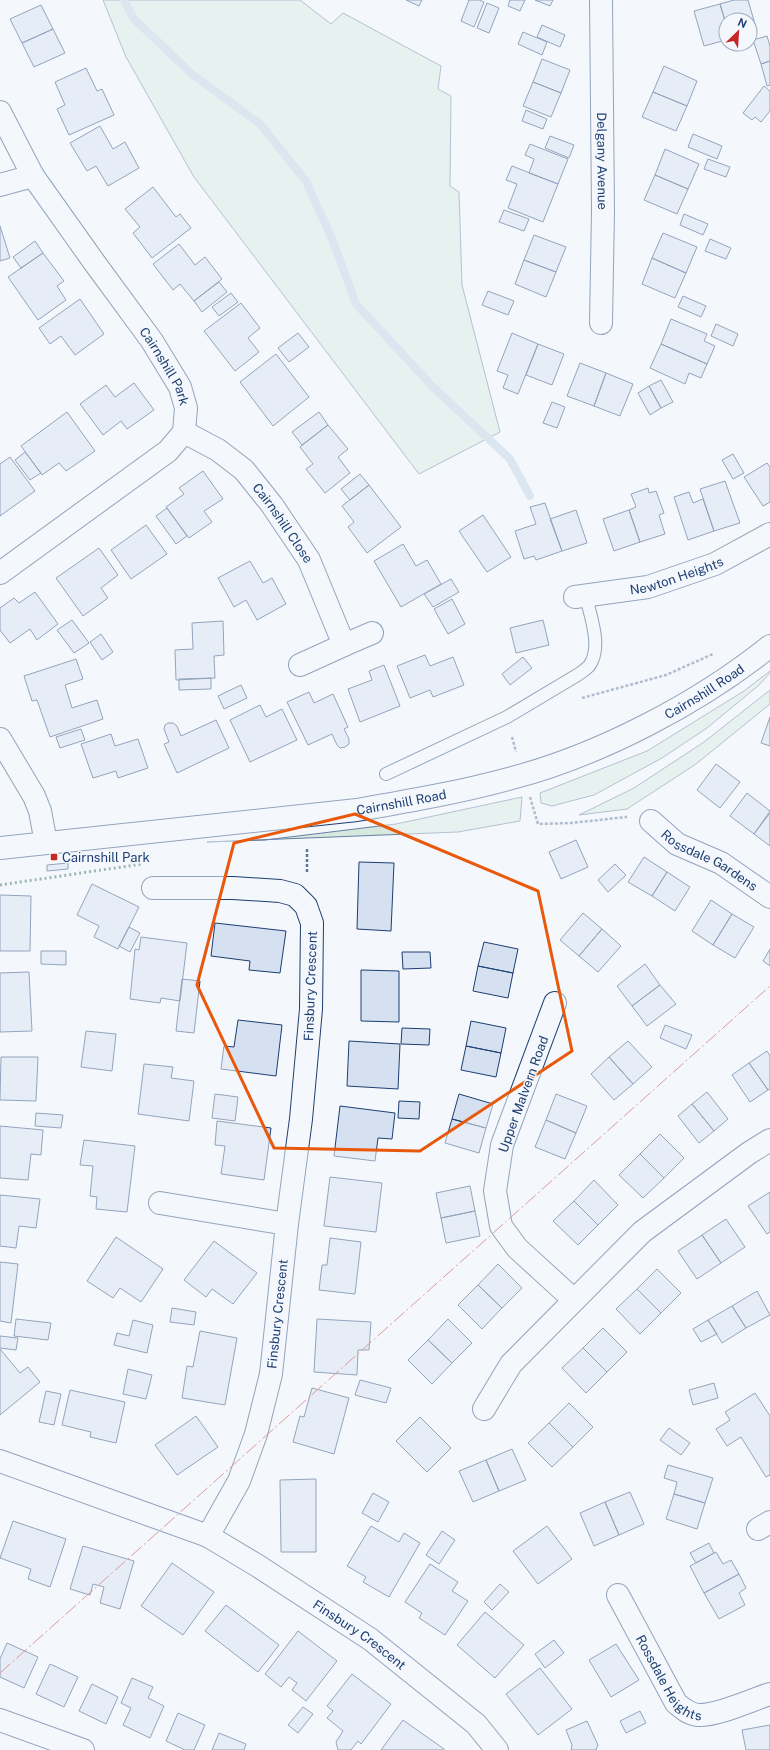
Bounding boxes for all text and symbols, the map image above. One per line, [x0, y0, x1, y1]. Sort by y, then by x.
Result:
north arrow [718, 12, 758, 52]
text: N [736, 16, 749, 30]
street label: Delgany Avenue [594, 112, 610, 210]
street label: Cairnshill Park [136, 324, 192, 407]
street label: Cairnshill Close [249, 480, 316, 566]
street label: Newton Heights [629, 554, 726, 597]
street label: Cairnshill Road [662, 661, 747, 722]
street label: Cairnshill Road [355, 787, 448, 818]
street label: Rossdale Gardens [658, 827, 760, 894]
place label: Cairnshill Park [62, 850, 150, 865]
marker: Cairnshill Park [49, 852, 59, 862]
street label: Finsbury Crescent [301, 931, 320, 1041]
street label: Upper Malvern Road [495, 1034, 552, 1154]
street label: Finsbury Crescent [264, 1258, 291, 1370]
street label: Finsbury Crescent [310, 1597, 409, 1673]
street label: Rossdale Heights [633, 1632, 702, 1723]

